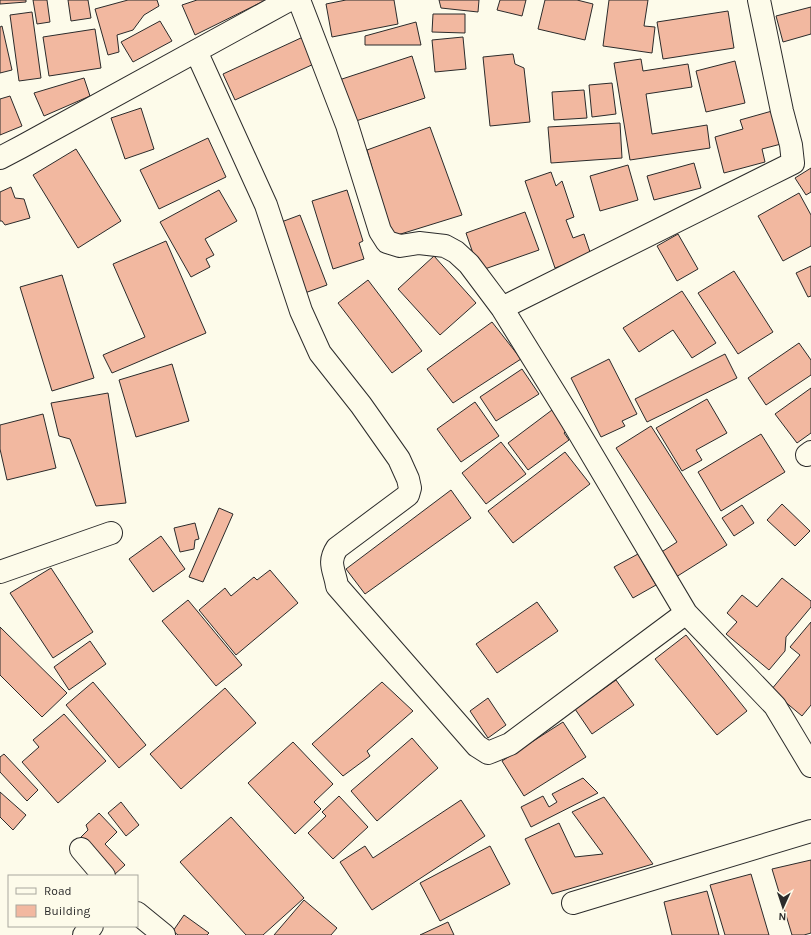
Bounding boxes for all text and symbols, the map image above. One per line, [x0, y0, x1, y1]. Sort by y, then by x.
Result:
legend [8, 875, 138, 927]
text: Road [44, 884, 72, 898]
north arrow [763, 887, 803, 927]
text: Building [44, 904, 91, 918]
text: N [778, 910, 787, 923]

